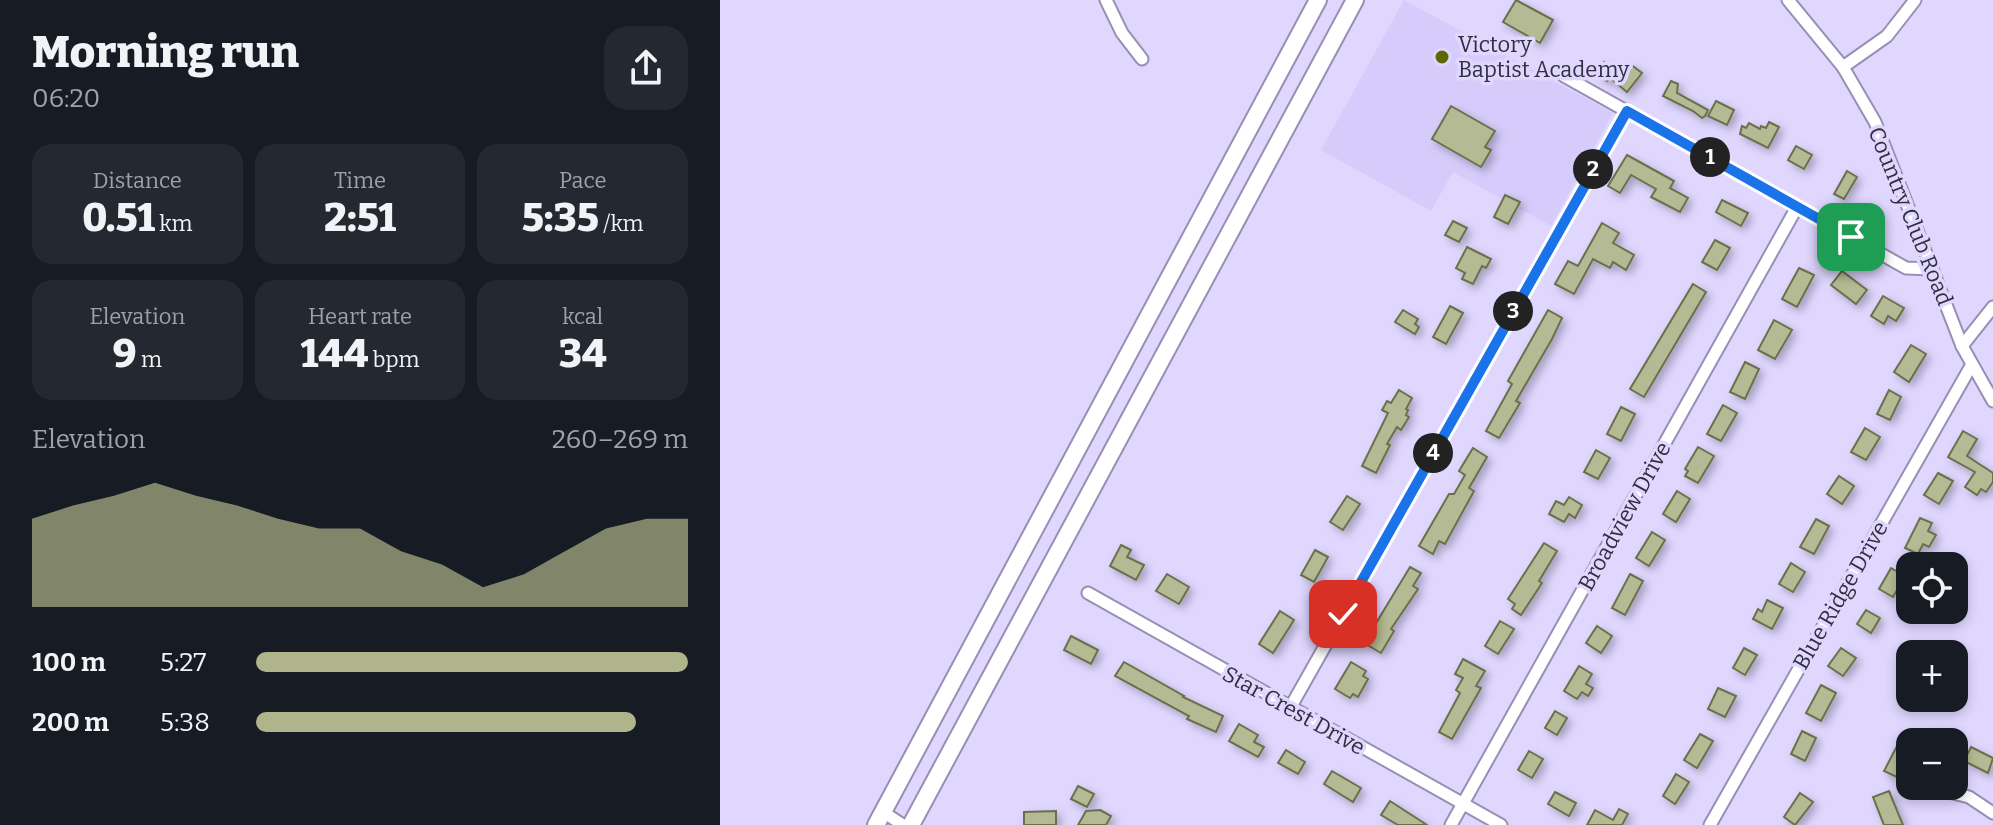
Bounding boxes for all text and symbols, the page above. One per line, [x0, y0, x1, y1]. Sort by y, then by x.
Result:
text: Morning run [32, 26, 299, 79]
button: share [604, 26, 688, 110]
place label: Victory Baptist Academy [1458, 31, 1630, 83]
marker: Victory Baptist Academy [1433, 48, 1451, 66]
text: 06:20 [32, 83, 100, 114]
street label: Country Club Road [1862, 123, 1959, 309]
pin: 1 [1690, 137, 1730, 177]
text: 1 [1705, 143, 1715, 170]
pin: 2 [1573, 149, 1613, 189]
text: 2 [1587, 155, 1599, 182]
text: Distance [93, 167, 182, 194]
text: Time [334, 167, 386, 194]
text: Pace [559, 167, 606, 194]
text: 0.51 [82, 194, 155, 242]
text: 2:51 [324, 194, 396, 242]
text: 5:35 [522, 194, 599, 242]
pin [1817, 203, 1885, 271]
text: km [155, 210, 192, 237]
text: /km [599, 210, 644, 237]
icon: arrive [1829, 215, 1873, 259]
pin: 3 [1493, 291, 1533, 331]
text: 3 [1507, 297, 1519, 324]
text: Elevation [89, 303, 185, 330]
text: Heart rate [308, 303, 412, 330]
text: kcal [562, 303, 603, 330]
text: 9 [113, 330, 137, 378]
text: 144 [300, 330, 368, 378]
text: 34 [559, 330, 607, 378]
text: m [137, 346, 162, 373]
text: bpm [368, 346, 420, 373]
text: Elevation [32, 424, 145, 455]
text: 260–269 m [552, 424, 688, 455]
pin: 4 [1413, 433, 1453, 473]
street label: Broadview Drive [1572, 437, 1677, 595]
text: 4 [1426, 439, 1440, 466]
street label: Blue Ridge Drive [1787, 516, 1894, 674]
map controls [1896, 552, 1968, 800]
button: locate [1896, 552, 1968, 624]
pin [1309, 580, 1377, 648]
icon: check [1321, 592, 1365, 636]
button: + [1896, 640, 1968, 712]
text: 100 m [32, 647, 106, 678]
text: 5:27 [160, 647, 206, 678]
street label: Star Crest Drive [1218, 660, 1370, 761]
text: 200 m [32, 707, 109, 738]
text: 5:38 [160, 707, 210, 738]
button: − [1896, 728, 1968, 800]

